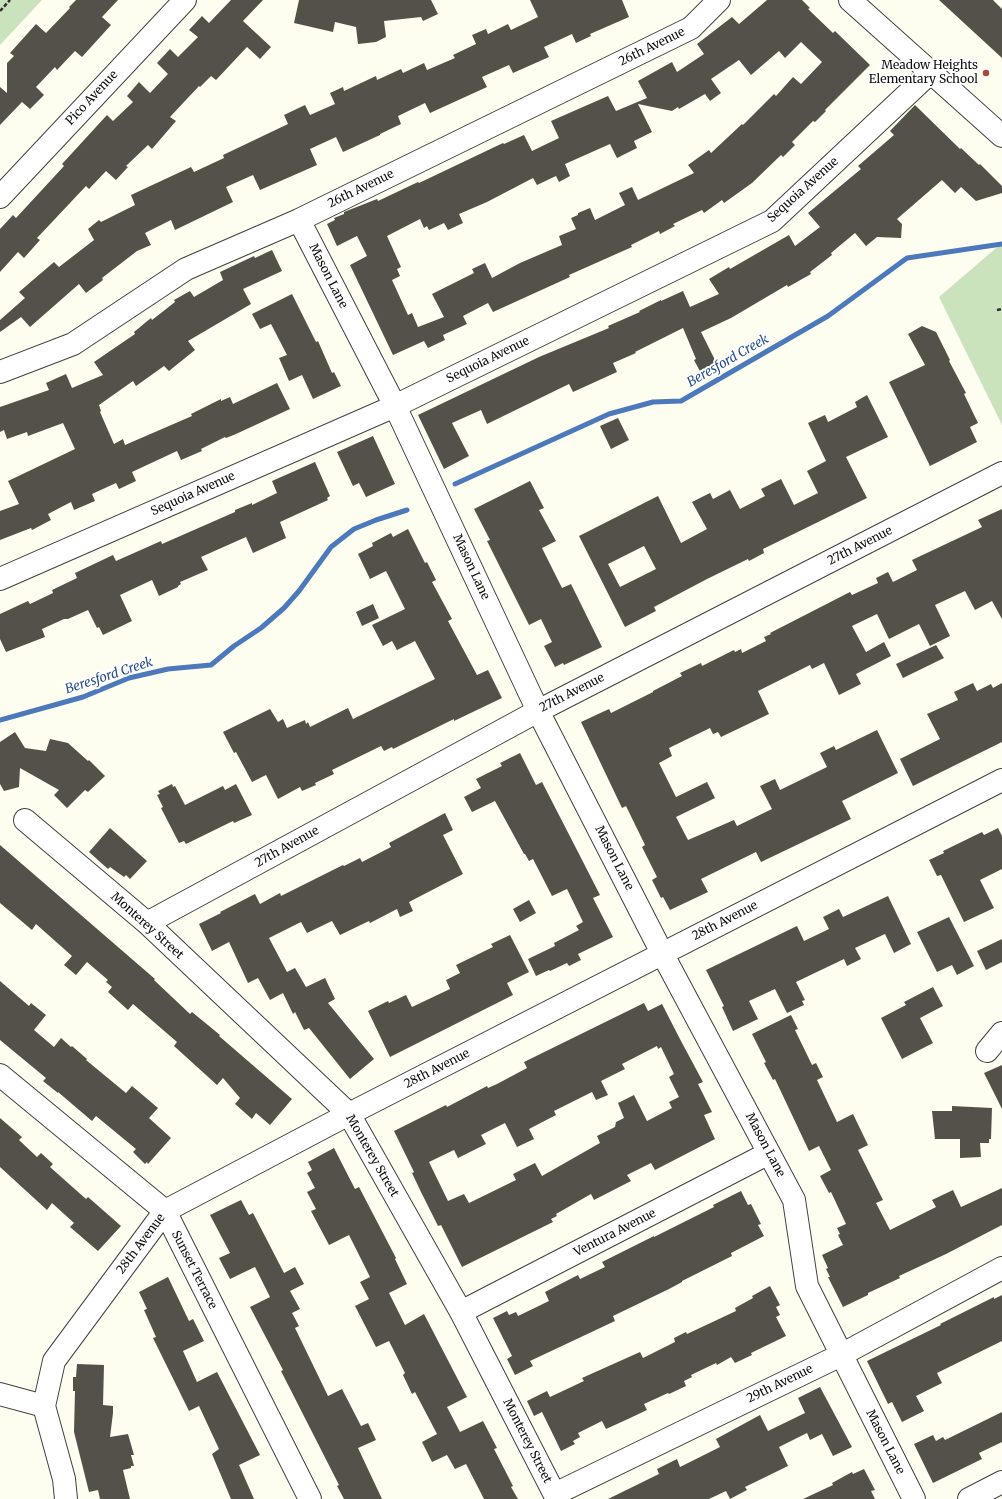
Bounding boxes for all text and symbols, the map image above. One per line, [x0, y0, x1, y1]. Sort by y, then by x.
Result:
street label: 26th Avenue [617, 25, 687, 69]
place label: Meadow Heights Elementary School [869, 59, 978, 87]
street label: Pico Avenue [63, 68, 121, 128]
marker: Meadow Heights Elementary School [981, 68, 991, 78]
street label: Sequoia Avenue [765, 154, 841, 226]
street label: 26th Avenue [326, 167, 396, 211]
street label: Mason Lane [306, 241, 350, 311]
water label: Beresford Creek [685, 331, 771, 391]
street label: Sequoia Avenue [444, 334, 532, 386]
street label: Sequoia Avenue [149, 469, 237, 519]
street label: 27th Avenue [825, 523, 895, 569]
street label: Mason Lane [450, 532, 492, 602]
water label: Beresford Creek [63, 654, 155, 698]
street label: 27th Avenue [537, 670, 607, 716]
street label: Mason Lane [592, 823, 636, 893]
street label: 27th Avenue [253, 824, 321, 870]
street label: Monterey Street [108, 890, 186, 962]
street label: 28th Avenue [690, 898, 760, 944]
street label: 28th Avenue [402, 1046, 472, 1092]
street label: Mason Lane [742, 1110, 788, 1180]
street label: Monterey Street [343, 1112, 401, 1200]
street label: Ventura Avenue [572, 1206, 658, 1260]
street label: 28th Avenue [114, 1211, 168, 1277]
street label: Sunset Terrace [168, 1229, 220, 1311]
street label: 29th Avenue [745, 1362, 815, 1406]
street label: Monterey Street [500, 1396, 554, 1486]
street label: Mason Lane [863, 1407, 907, 1477]

